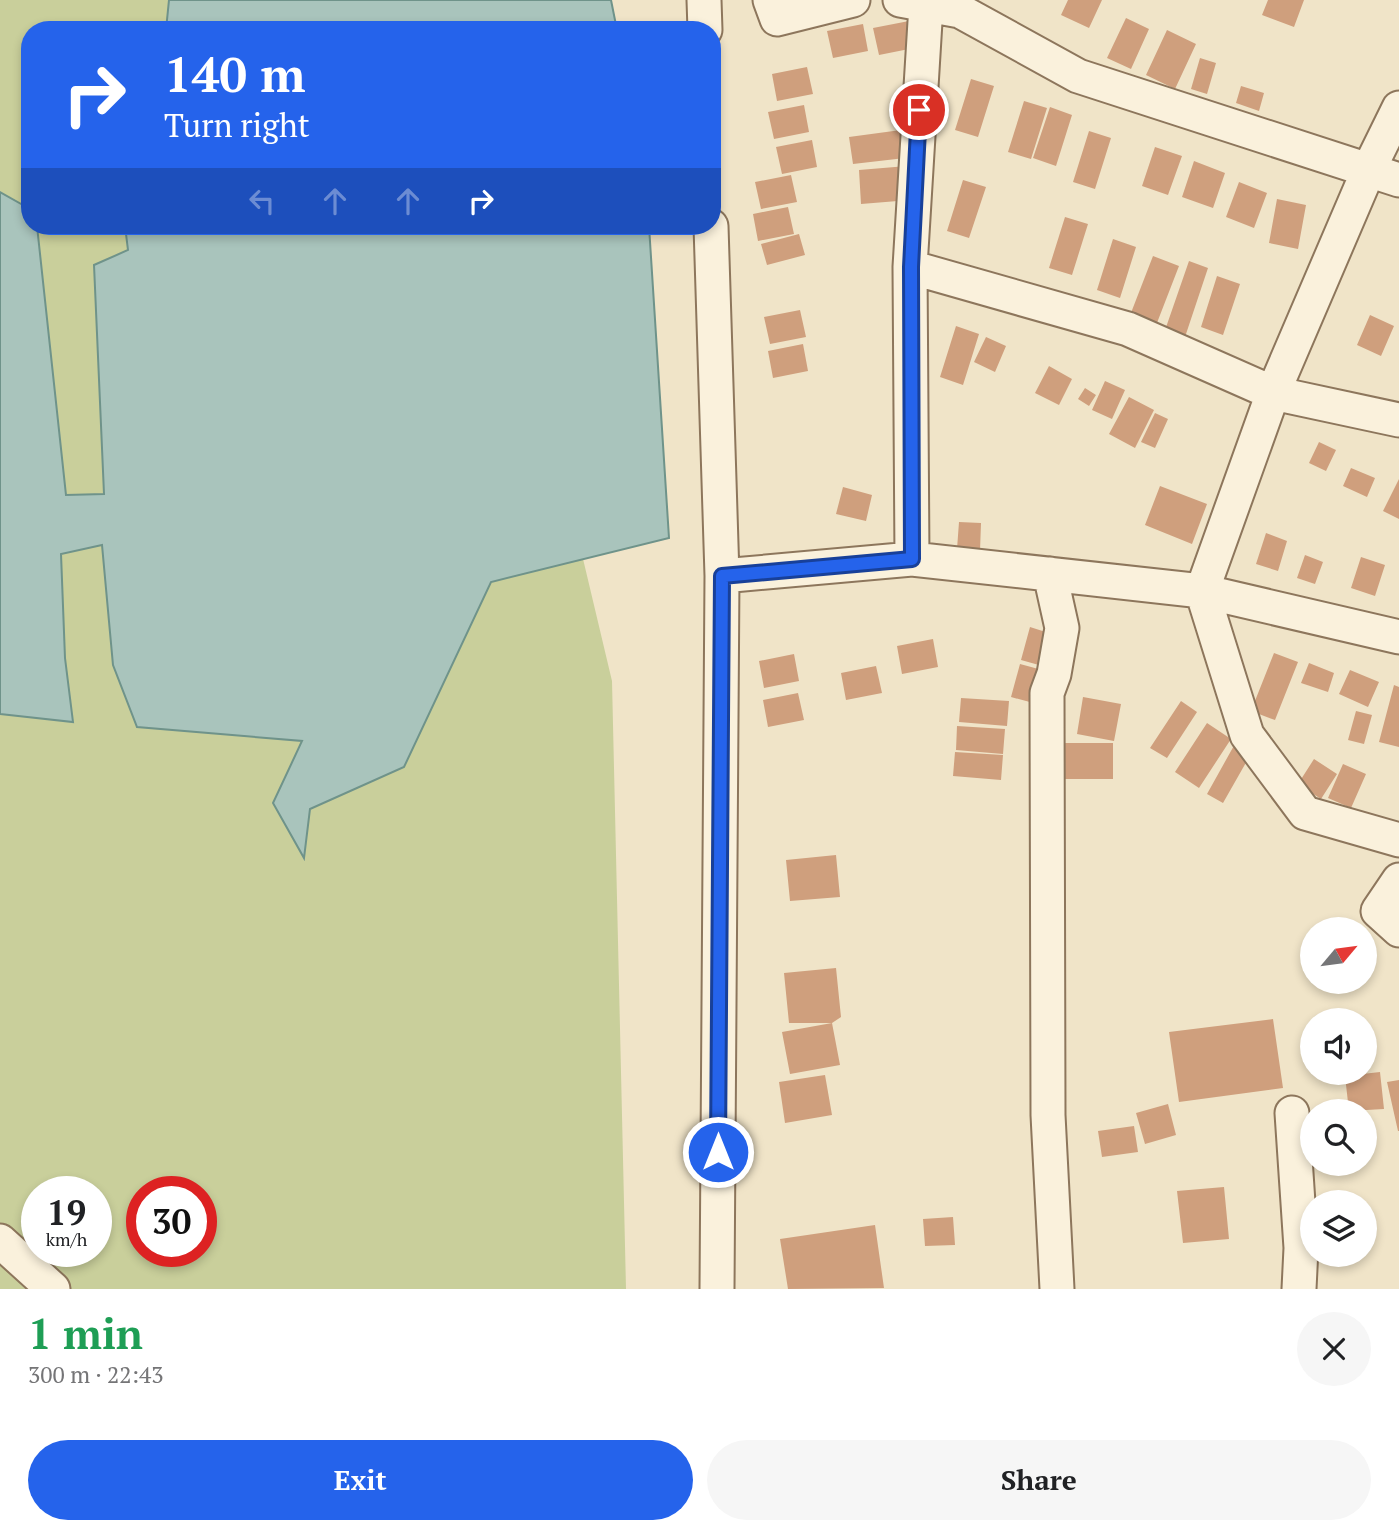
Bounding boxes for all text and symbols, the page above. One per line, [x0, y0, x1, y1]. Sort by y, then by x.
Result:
text: 140 m [164, 41, 306, 106]
icon: right [49, 49, 140, 140]
pin [889, 80, 949, 140]
icon: arrive [900, 91, 938, 129]
text: Turn right [164, 104, 310, 146]
icon: left [243, 182, 281, 220]
icon: ahead [316, 182, 354, 220]
icon: ahead [389, 182, 427, 220]
icon: right [462, 182, 500, 220]
north arrow [1300, 917, 1377, 994]
map controls [1300, 917, 1377, 1267]
button: sound [1300, 1008, 1377, 1085]
button: search [1300, 1099, 1377, 1176]
position arrow [681, 1115, 755, 1189]
speed limit sign: 30 [126, 1176, 217, 1267]
text: 19 [47, 1189, 86, 1235]
button: layers [1300, 1190, 1377, 1267]
text: km/h [46, 1227, 87, 1251]
text: 1 min [28, 1305, 143, 1361]
button: close [1297, 1312, 1371, 1386]
text: 300 m · 22:43 [28, 1359, 163, 1390]
button: Exit [28, 1440, 693, 1520]
button: Share [707, 1440, 1371, 1520]

